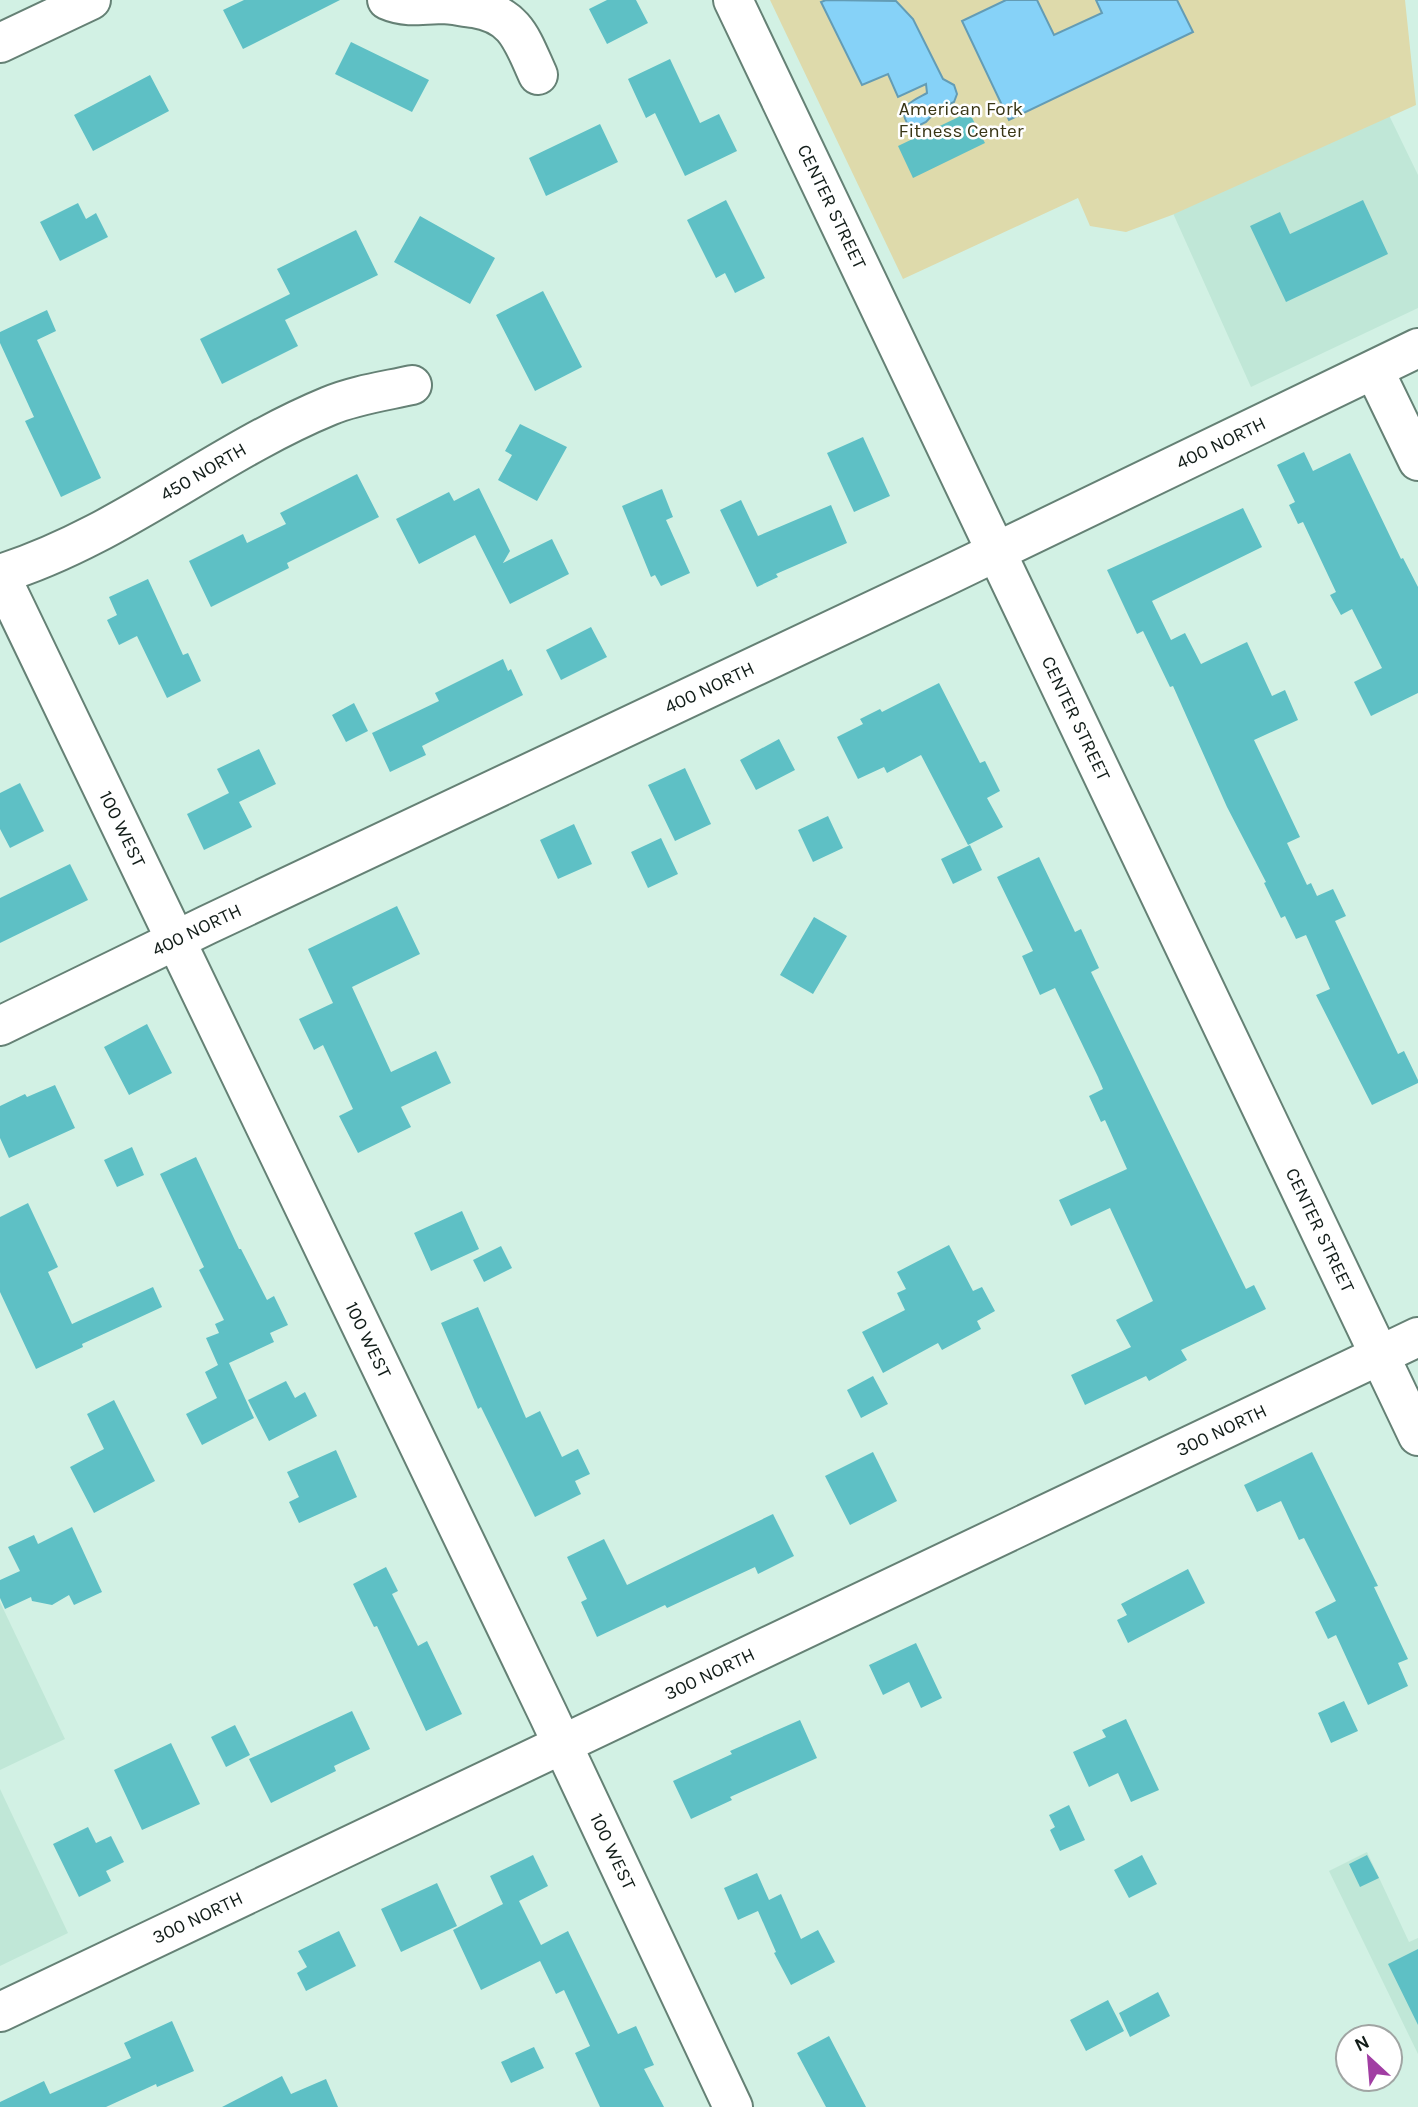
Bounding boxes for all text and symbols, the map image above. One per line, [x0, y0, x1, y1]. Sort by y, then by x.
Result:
park label: American Fork Fitness Center [898, 98, 1024, 142]
street label: CENTER STREET [793, 141, 871, 273]
street label: 400 NORTH [1173, 412, 1269, 474]
street label: 450 NORTH [156, 438, 250, 506]
street label: CENTER STREET [1037, 653, 1115, 785]
street label: 400 NORTH [661, 657, 758, 718]
street label: 100 WEST [95, 787, 150, 871]
street label: 400 NORTH [148, 899, 245, 961]
street label: CENTER STREET [1281, 1164, 1359, 1296]
street label: 100 WEST [340, 1298, 396, 1382]
street label: 300 NORTH [1173, 1400, 1270, 1461]
street label: 300 NORTH [661, 1643, 758, 1705]
street label: 100 WEST [585, 1810, 640, 1894]
street label: 300 NORTH [149, 1887, 246, 1949]
north arrow [1334, 2023, 1404, 2093]
text: N [1351, 2031, 1373, 2056]

